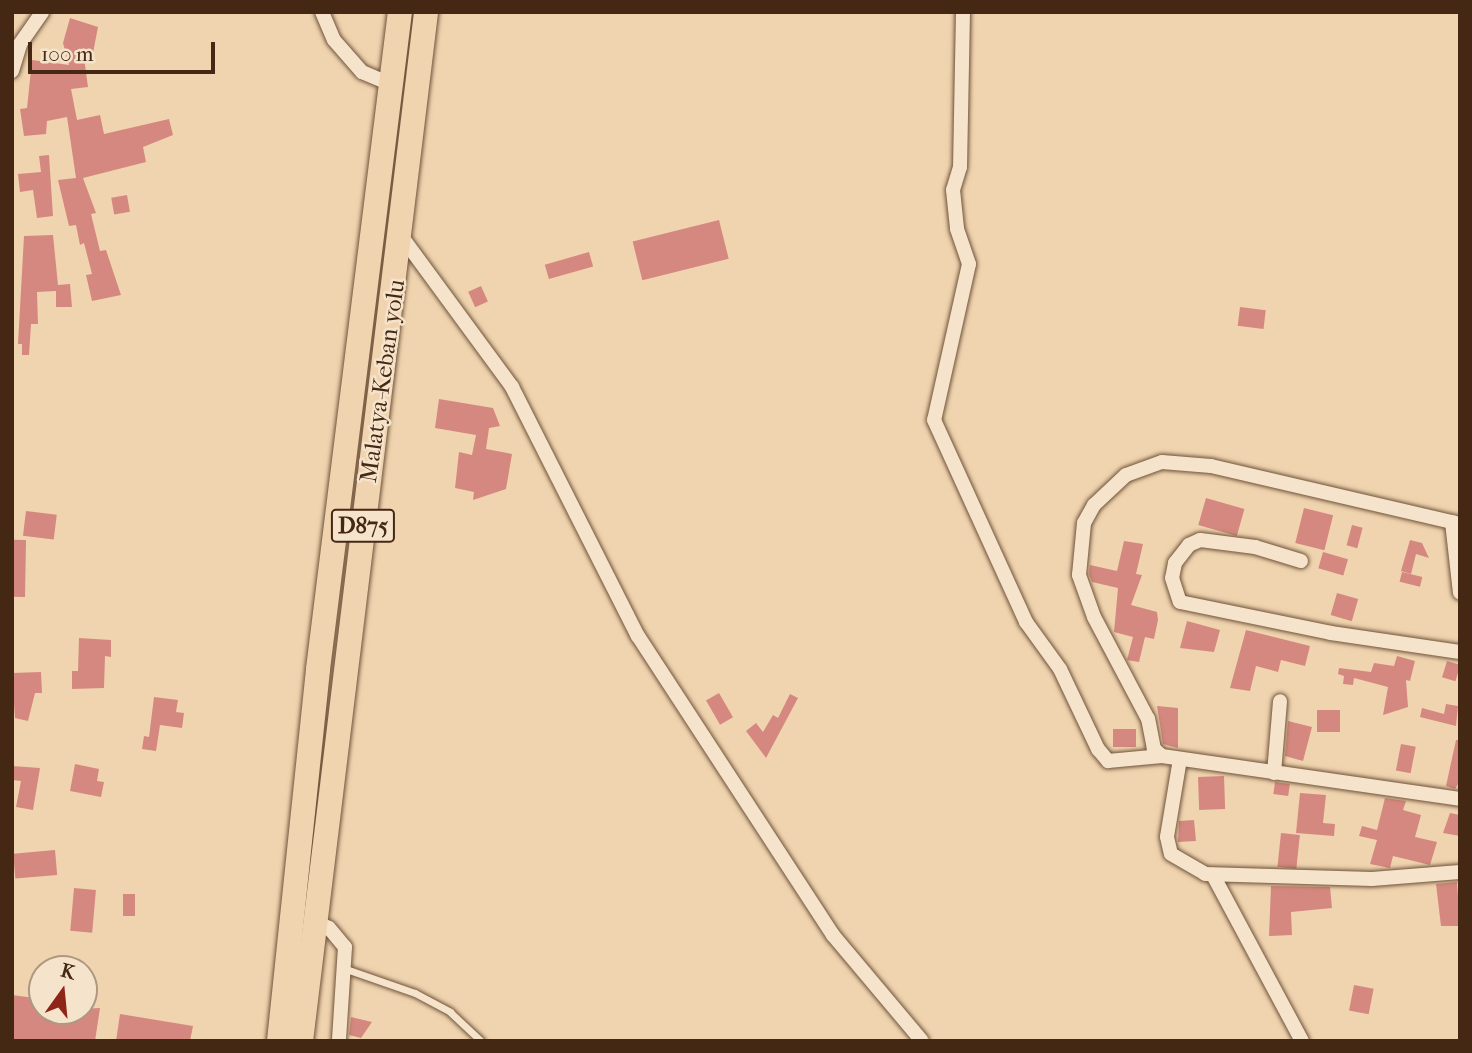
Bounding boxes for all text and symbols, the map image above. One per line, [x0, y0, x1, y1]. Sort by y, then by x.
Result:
scale bar [32, 28, 219, 72]
text: 100 m [41, 42, 94, 66]
street label: Malatya-Keban yolu [354, 277, 412, 485]
road number: D875 [330, 506, 396, 546]
north arrow [28, 955, 98, 1025]
text: K [58, 959, 77, 984]

